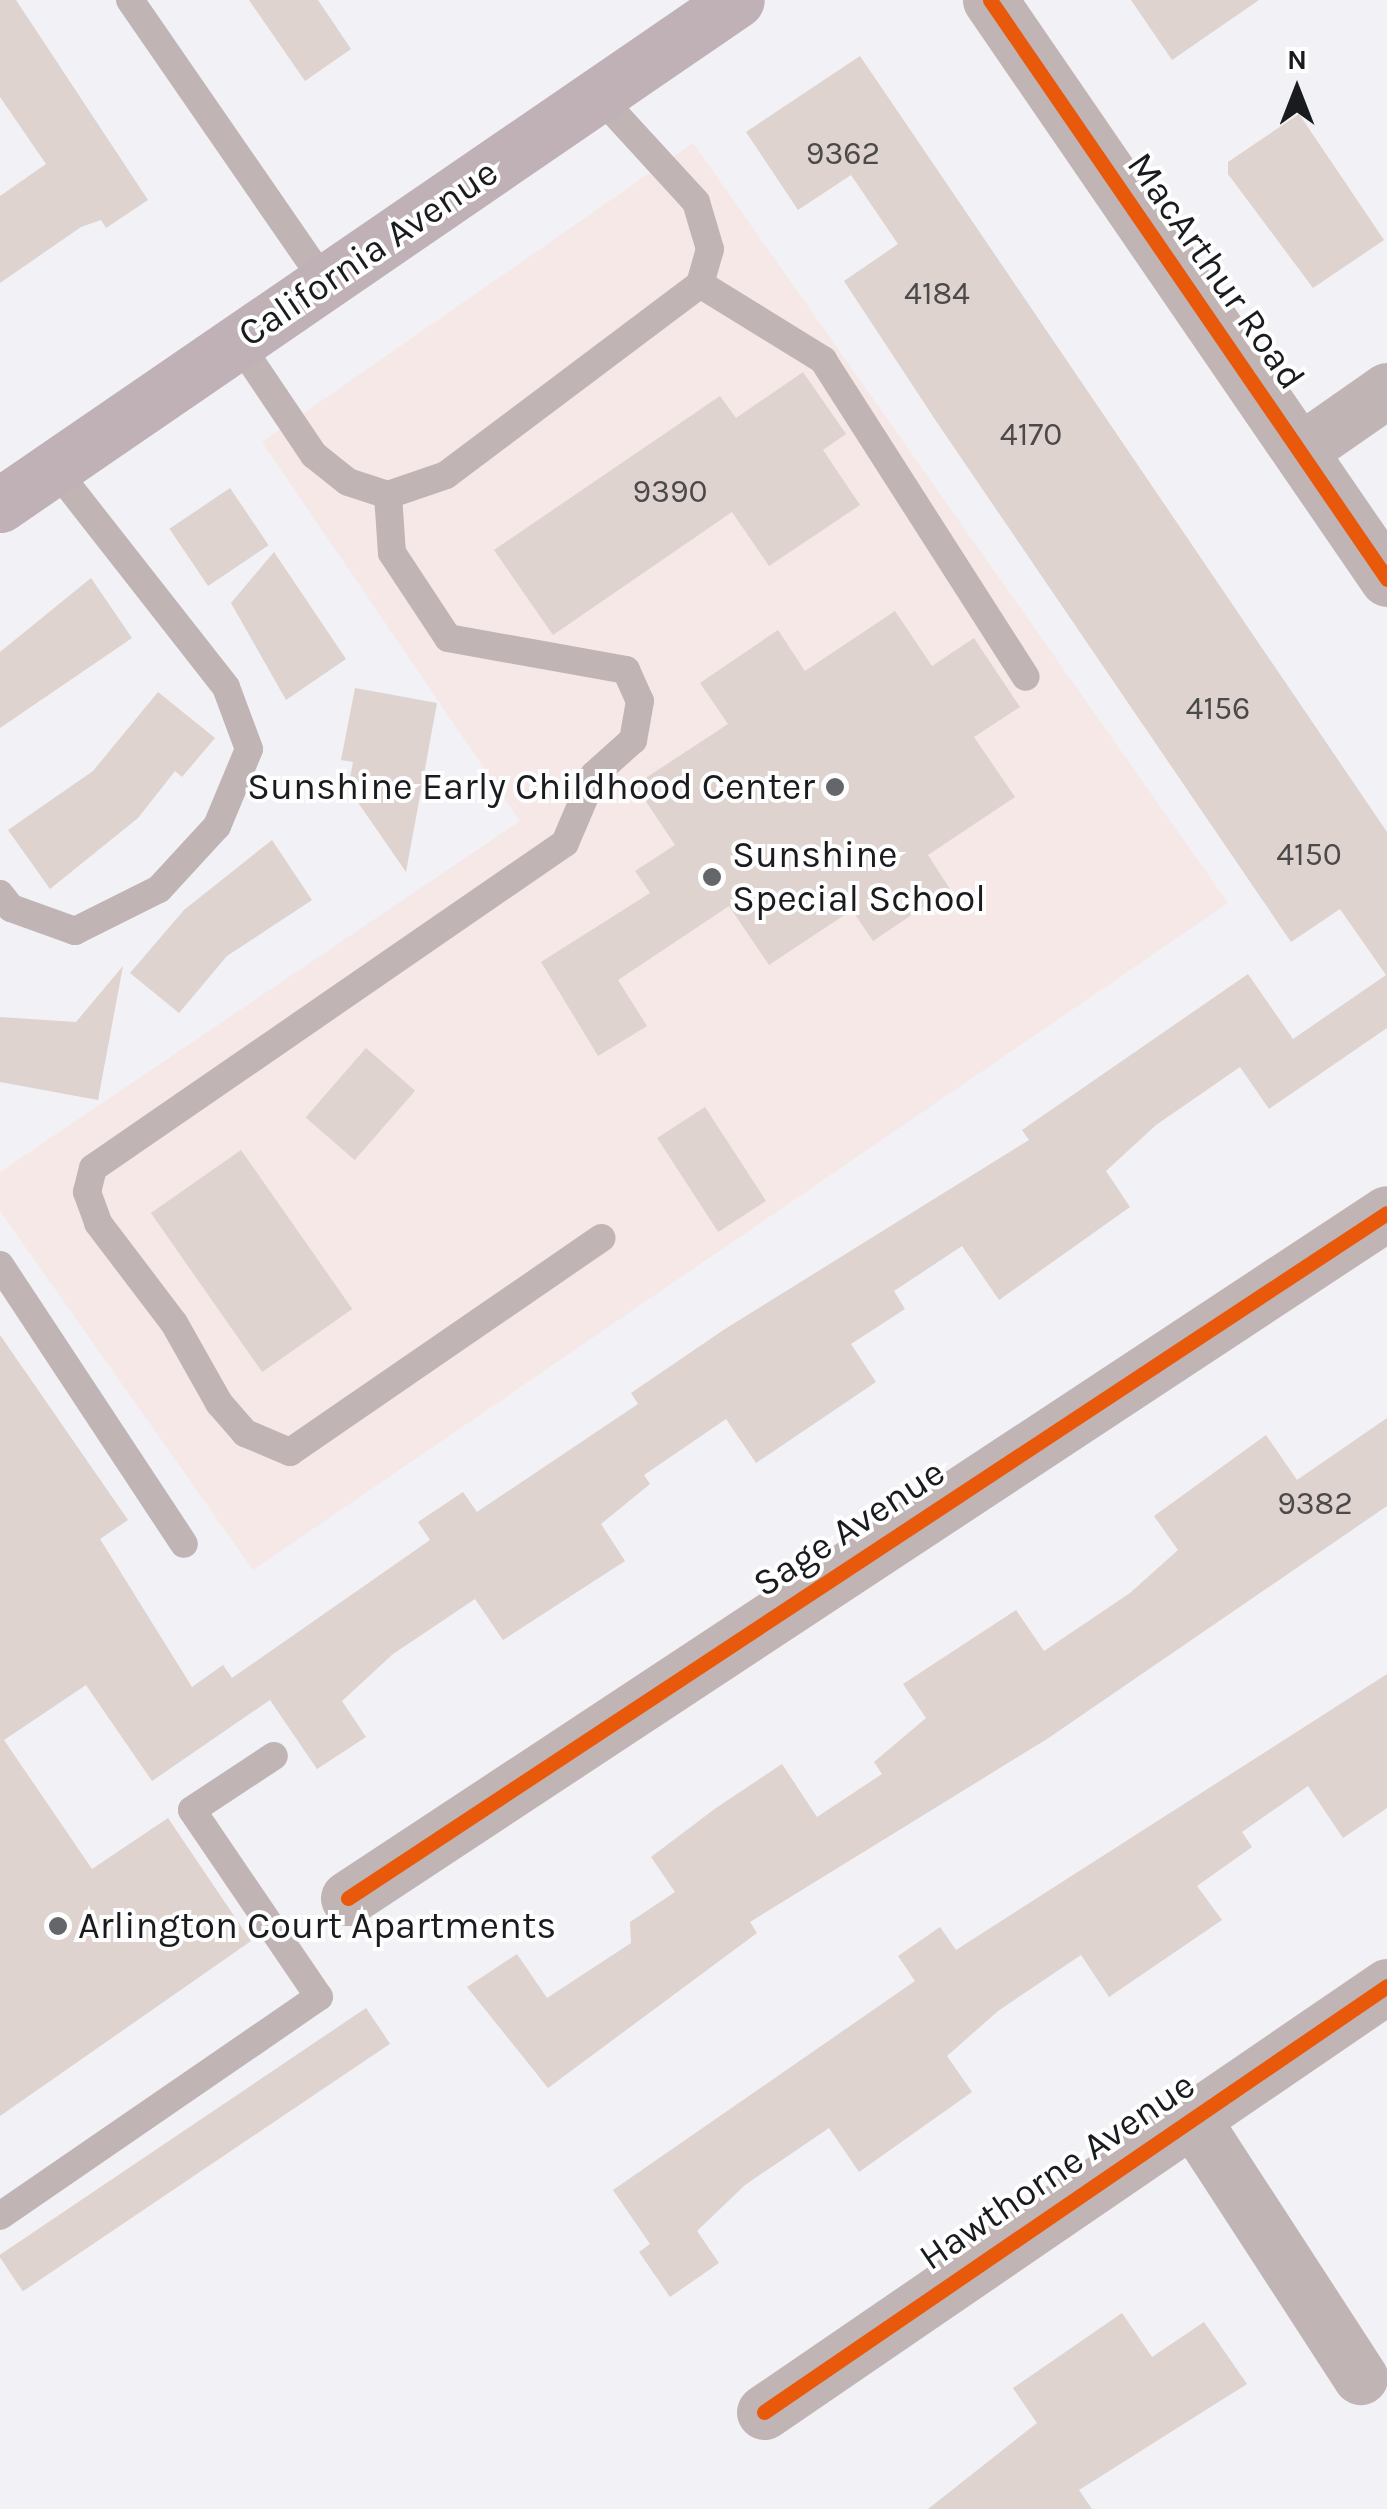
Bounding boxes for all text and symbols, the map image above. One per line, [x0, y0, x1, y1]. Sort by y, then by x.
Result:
north arrow [1247, 40, 1347, 140]
text: N [1287, 43, 1307, 76]
house number: 9362 [806, 135, 880, 173]
street label: MacArthur Road [1117, 144, 1315, 398]
street label: California Avenue [230, 149, 506, 357]
house number: 4184 [904, 275, 970, 313]
house number: 4170 [1000, 416, 1062, 454]
house number: 9390 [632, 473, 708, 511]
house number: 4156 [1186, 690, 1250, 728]
place label: Sunshine Early Childhood Center [247, 764, 815, 810]
marker: Sunshine Early Childhood Center [824, 776, 846, 798]
place label: Sunshine Special School [732, 832, 986, 922]
house number: 4150 [1276, 836, 1342, 874]
marker: Sunshine Special School [701, 866, 723, 888]
street label: Sage Avenue [745, 1449, 953, 1607]
house number: 9382 [1277, 1485, 1353, 1523]
place label: Arlington Court Apartments [78, 1903, 556, 1949]
marker: Arlington Court Apartments [47, 1915, 69, 1937]
street label: Hawthorne Avenue [911, 2062, 1203, 2280]

